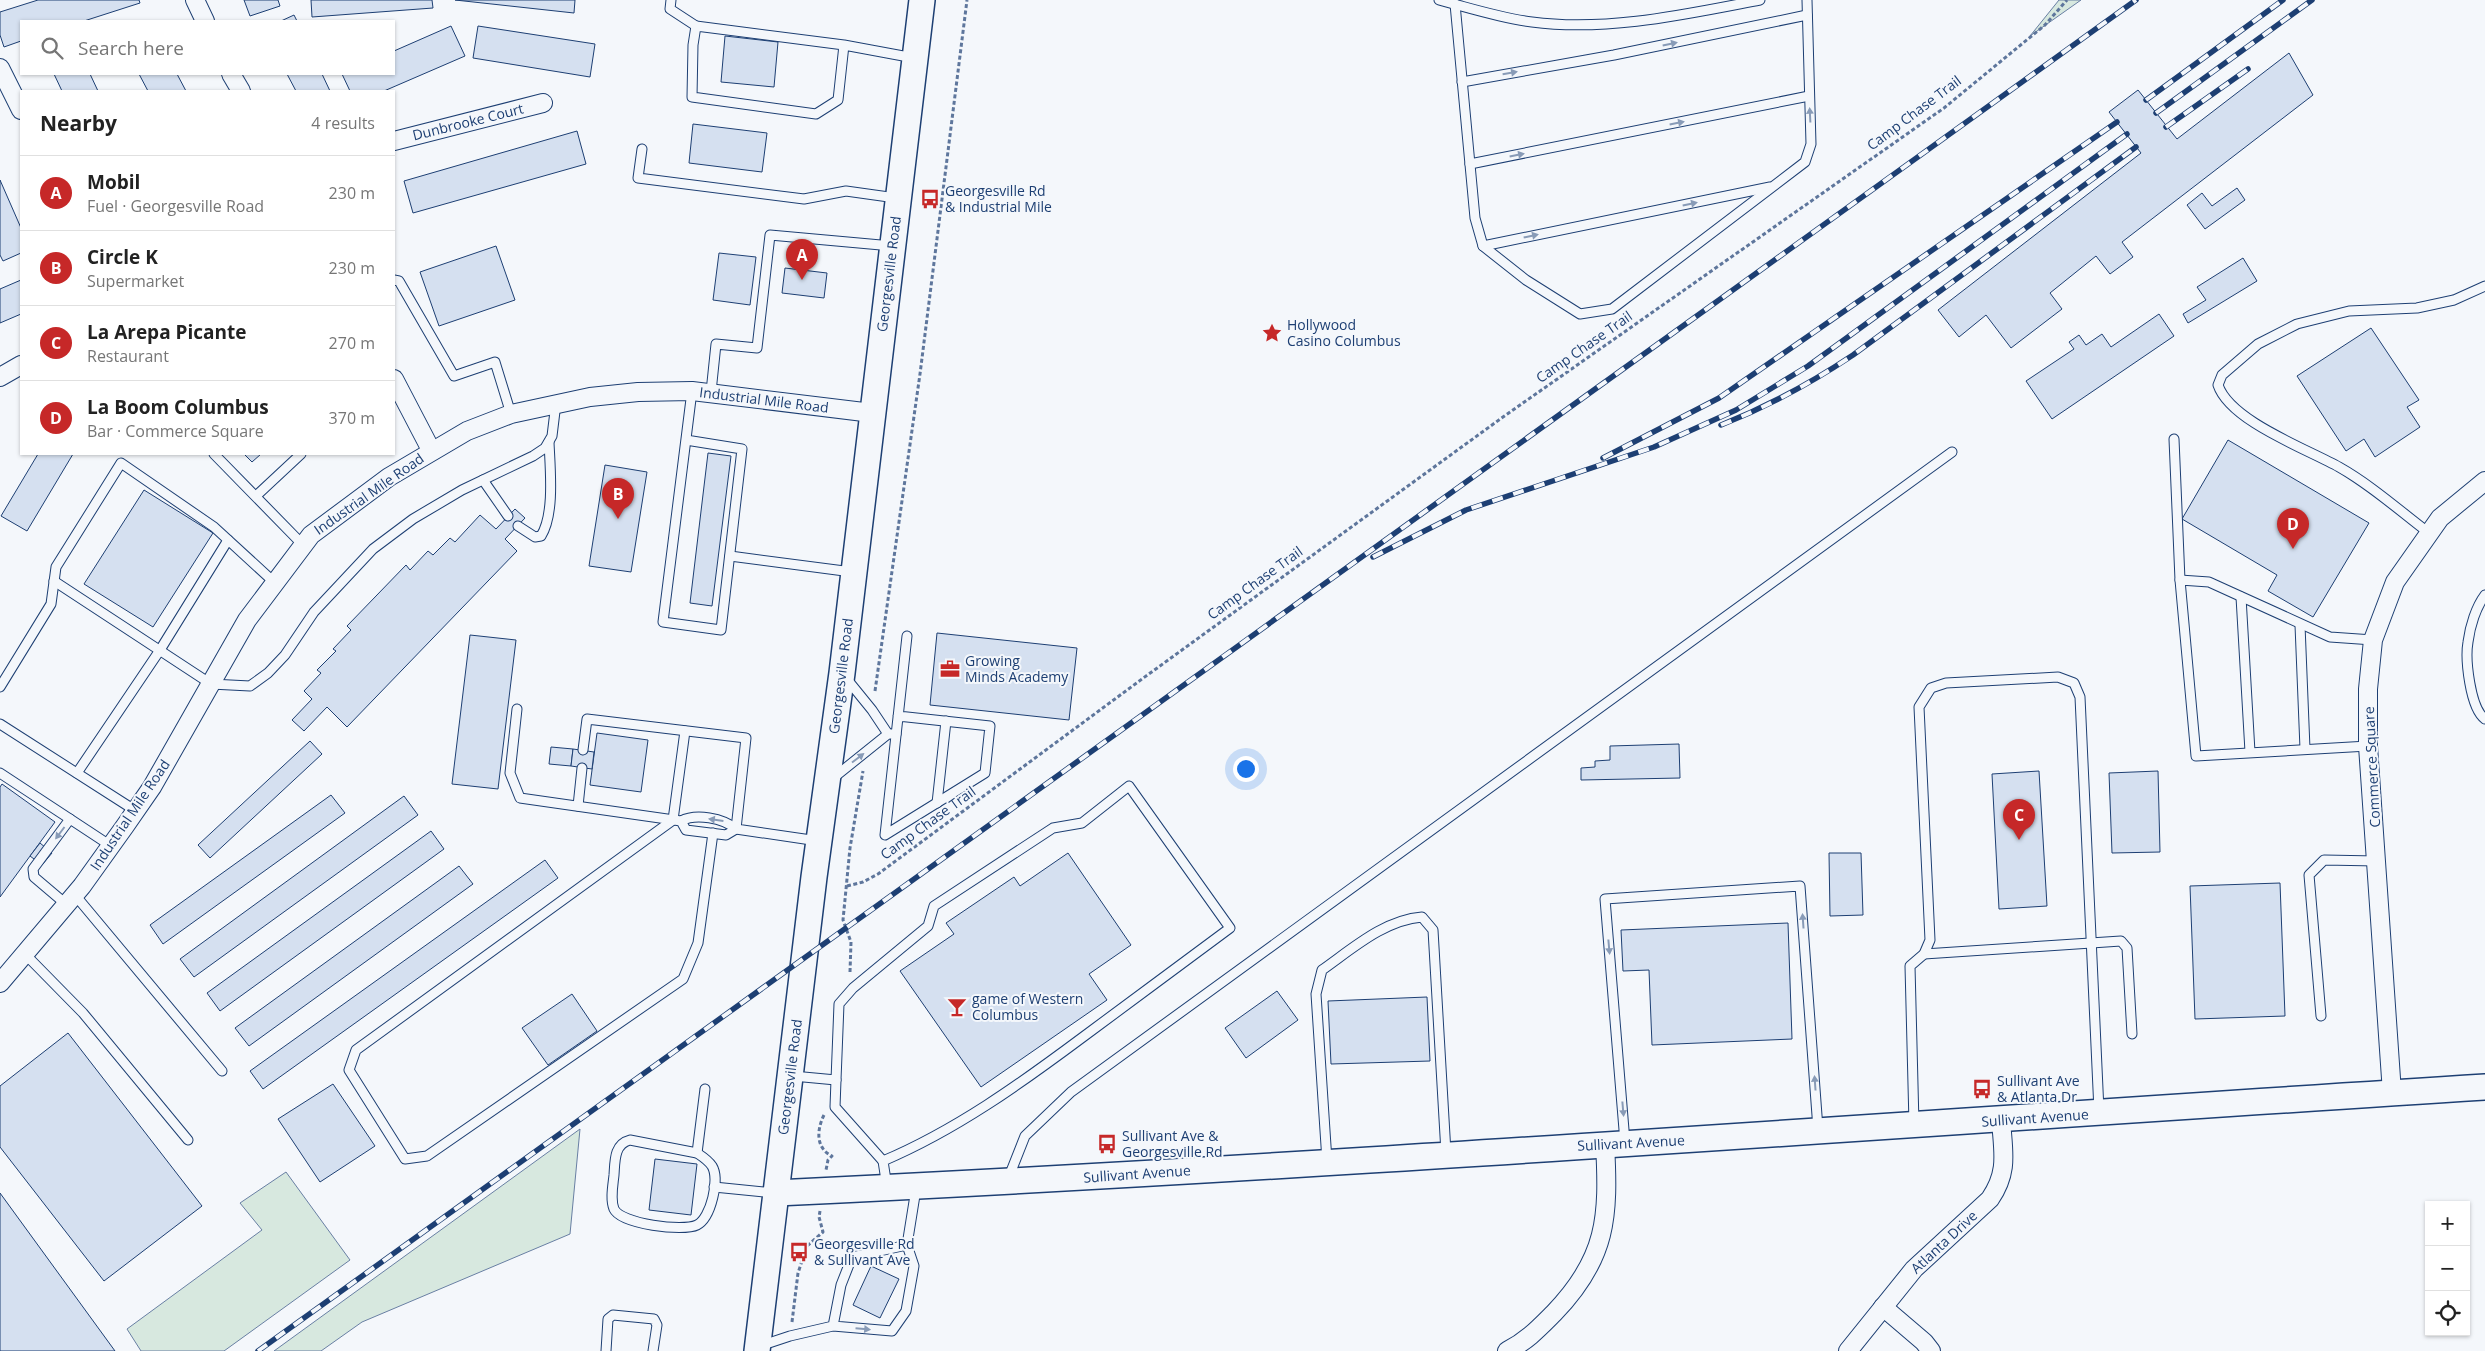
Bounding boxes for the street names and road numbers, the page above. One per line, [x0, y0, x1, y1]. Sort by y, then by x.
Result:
street label: Camp Chase Trail [1863, 71, 1965, 154]
street label: Dunbrooke Court [410, 99, 525, 145]
street label: Georgesville Road [872, 215, 905, 333]
street label: Camp Chase Trail [1532, 306, 1636, 387]
street label: Industrial Mile Road [698, 382, 830, 417]
street label: Industrial Mile Road [310, 448, 427, 539]
street label: Camp Chase Trail [1203, 542, 1306, 624]
street label: Georgesville Road [824, 617, 857, 735]
street label: Commerce Square [2359, 706, 2384, 828]
street label: Industrial Mile Road [85, 755, 174, 874]
street label: Camp Chase Trail [876, 782, 979, 864]
street label: Georgesville Road [773, 1018, 806, 1136]
street label: Sullivant Avenue [1981, 1104, 2089, 1131]
street label: Sullivant Avenue [1577, 1130, 1685, 1155]
street label: Sullivant Avenue [1083, 1160, 1191, 1187]
street label: Atlanta Drive [1906, 1206, 1981, 1277]

